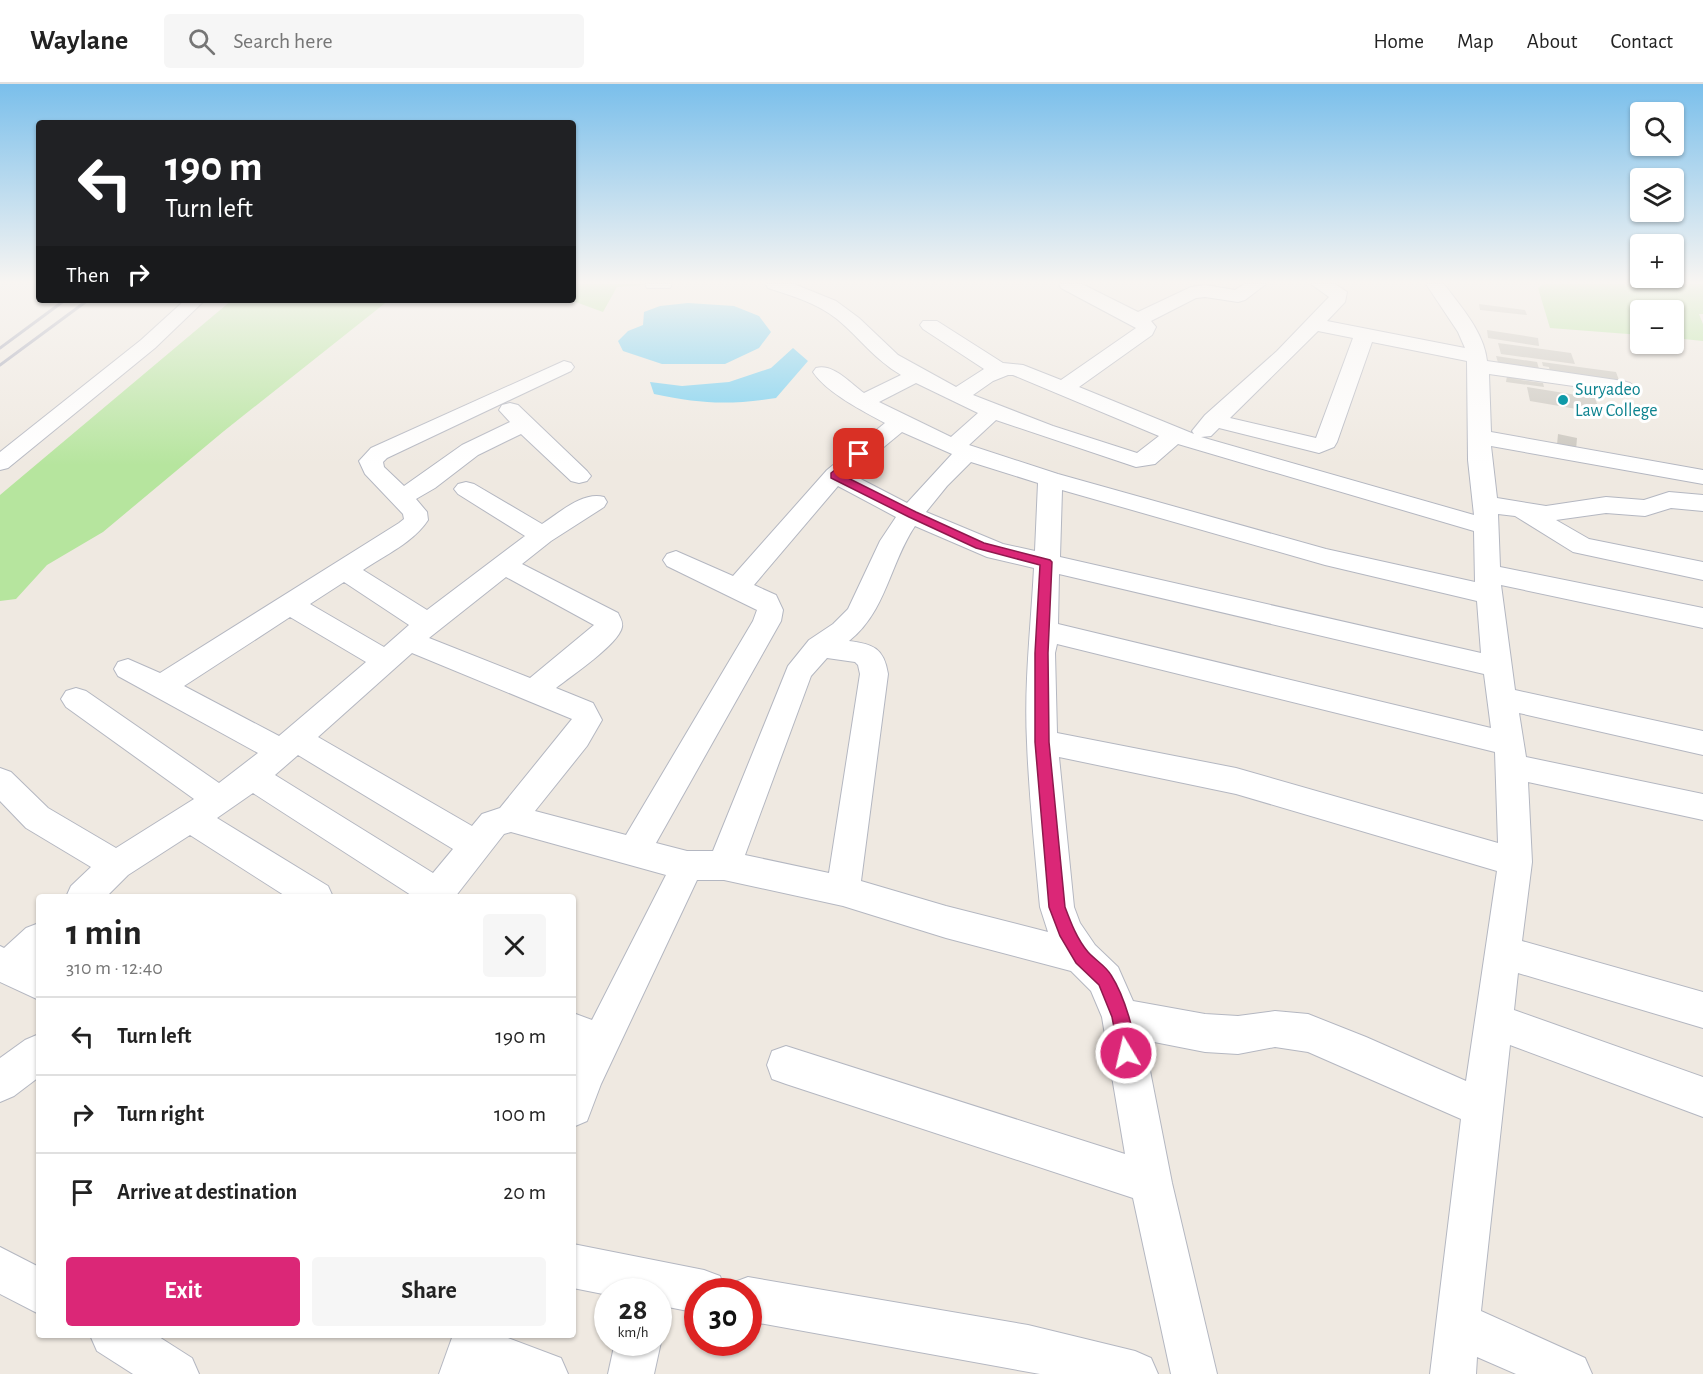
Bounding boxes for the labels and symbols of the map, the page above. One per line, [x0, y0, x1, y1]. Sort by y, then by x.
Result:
place label: Suryadeo Law College [1575, 381, 1658, 420]
marker: Suryadeo Law College [1556, 393, 1570, 407]
pin [833, 428, 884, 479]
position arrow [1094, 1021, 1158, 1085]
speed limit sign: 30 [684, 1278, 762, 1356]

